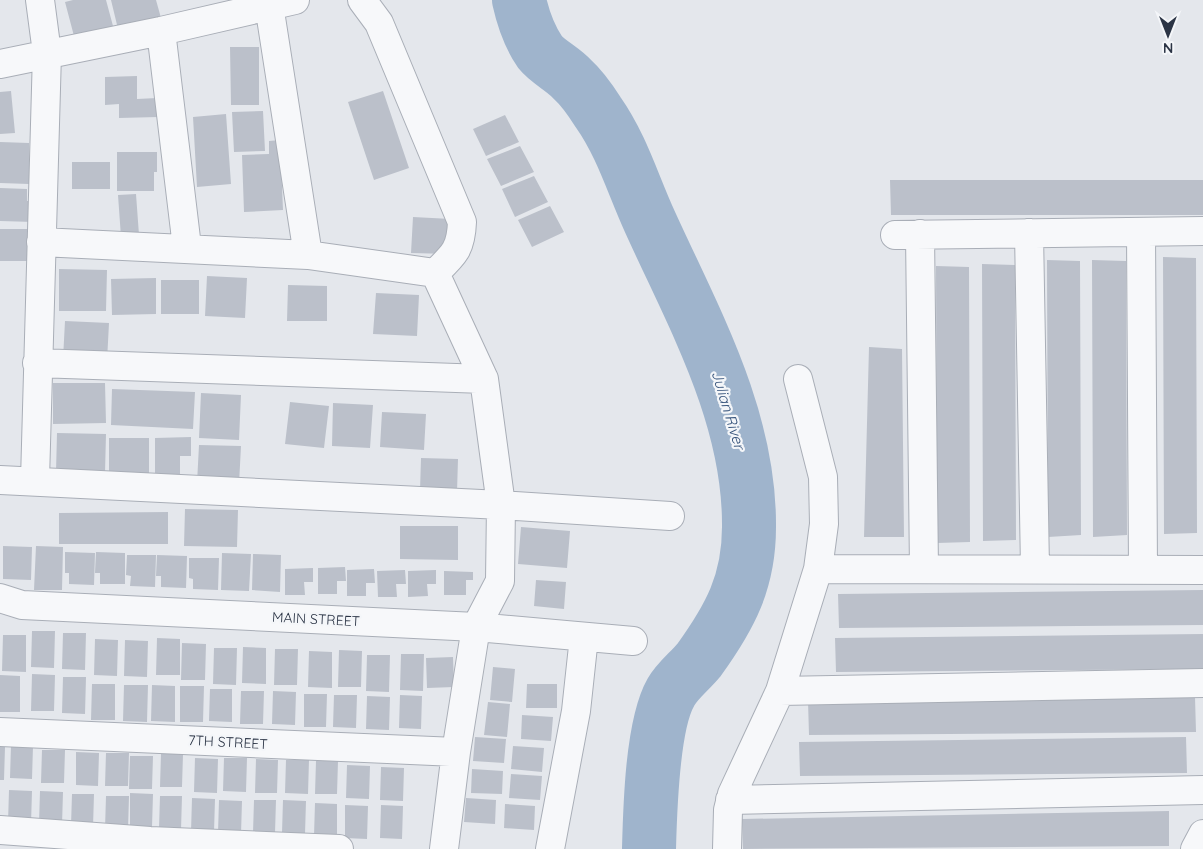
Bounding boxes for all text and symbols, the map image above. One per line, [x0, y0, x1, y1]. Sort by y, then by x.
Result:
north arrow [1143, 10, 1193, 60]
text: N [1163, 39, 1173, 57]
water label: Julian River [708, 368, 750, 453]
street label: MAIN STREET [271, 608, 361, 630]
street label: 7TH STREET [188, 731, 268, 753]

